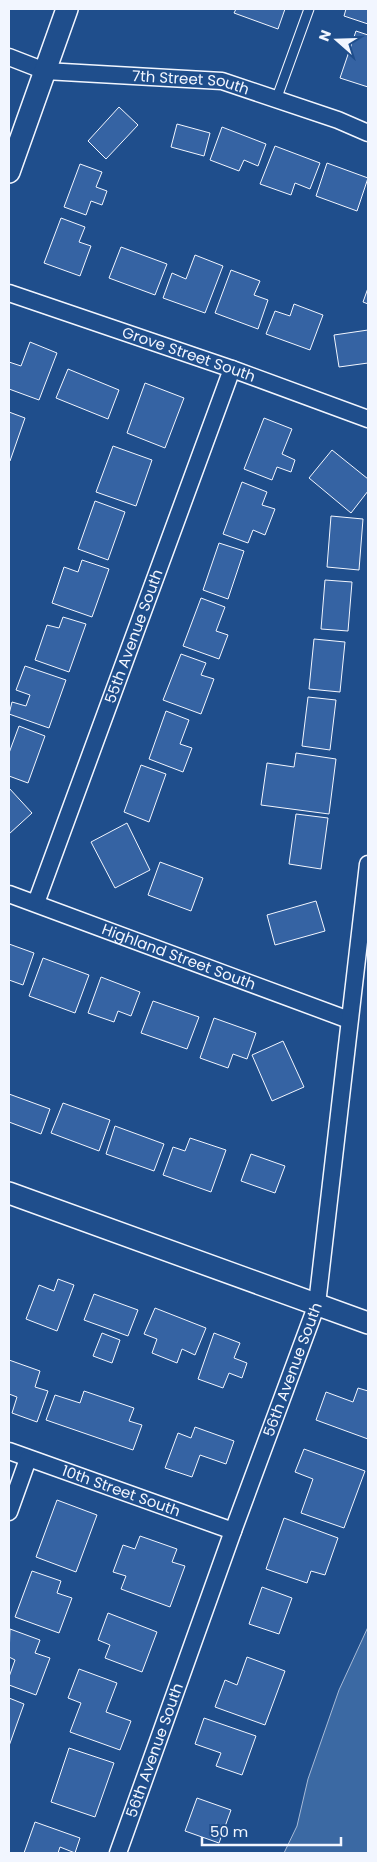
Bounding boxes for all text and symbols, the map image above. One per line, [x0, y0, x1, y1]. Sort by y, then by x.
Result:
north arrow [312, 15, 362, 65]
text: N [314, 27, 336, 44]
street label: 7th Street South [131, 65, 252, 99]
street label: Grove Street South [119, 321, 259, 387]
street label: 55th Avenue South [99, 566, 168, 706]
street label: Highland Street South [99, 918, 259, 995]
street label: 56th Avenue South [258, 1299, 327, 1439]
street label: 10th Street South [59, 1460, 183, 1521]
street label: 56th Avenue South [120, 1680, 188, 1820]
scale bar [202, 1814, 341, 1846]
text: 50 m [210, 1821, 248, 1842]

